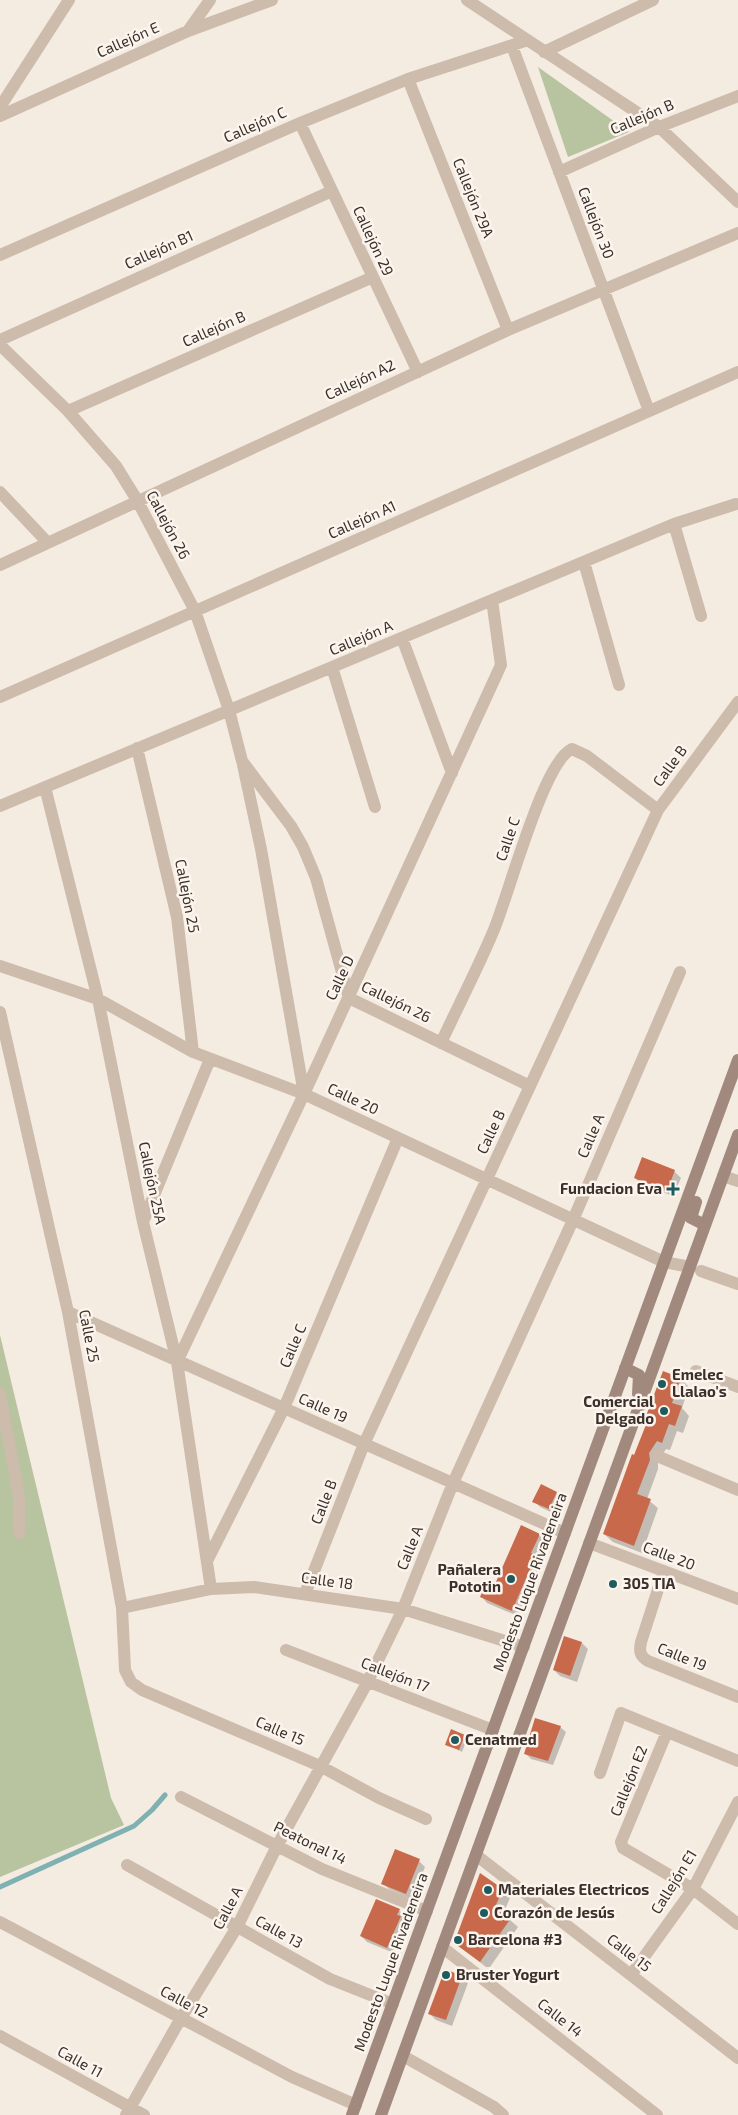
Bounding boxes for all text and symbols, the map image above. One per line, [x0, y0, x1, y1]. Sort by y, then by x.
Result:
street label: Callejón E [94, 17, 162, 62]
street label: Callejón B [607, 95, 677, 138]
street label: Callejón C [220, 102, 290, 147]
street label: Callejón 29A [449, 155, 498, 241]
street label: Callejón 30 [574, 184, 619, 261]
street label: Callejón 29 [349, 203, 398, 279]
street label: Callejón B1 [121, 226, 196, 273]
street label: Callejón B [179, 306, 248, 351]
street label: Callejón A2 [322, 355, 398, 404]
street label: Callejón 26 [142, 487, 194, 562]
street label: Callejón A1 [325, 496, 399, 543]
street label: Callejón A [326, 615, 396, 659]
street label: Calle B [648, 741, 690, 789]
street label: Calle C [491, 814, 523, 863]
street label: Callejón 25 [171, 857, 204, 934]
street label: Calle D [321, 952, 357, 1003]
street label: Callejón 26 [358, 977, 434, 1027]
street label: Calle 20 [325, 1078, 382, 1118]
street label: Calle B [472, 1107, 508, 1156]
street label: Calle A [573, 1110, 608, 1160]
street label: Callejón 25A [134, 1140, 171, 1227]
place label: Fundacion Eva [560, 1179, 662, 1197]
marker: Fundacion Eva [666, 1182, 680, 1196]
street label: Calle 25 [76, 1308, 104, 1364]
street label: Calle C [275, 1321, 309, 1370]
place label: Emelec Llalao's [672, 1365, 727, 1400]
marker: Emelec Llalao's [656, 1378, 668, 1390]
street label: Calle 19 [296, 1388, 351, 1426]
place label: Comercial Delgado [583, 1392, 654, 1427]
marker: Comercial Delgado [658, 1405, 670, 1417]
street label: Calle B [306, 1477, 340, 1527]
street label: Modesto Luque Rivadeneira [488, 1490, 570, 1673]
street label: Calle A [392, 1522, 426, 1572]
street label: Calle 20 [641, 1537, 698, 1573]
place label: Pañalera Pototin [437, 1560, 501, 1595]
street label: Calle 18 [300, 1567, 354, 1593]
marker: Pañalera Pototin [505, 1573, 517, 1585]
place label: 305 TIA [623, 1574, 676, 1592]
marker: 305 TIA [607, 1578, 619, 1590]
street label: Calle 19 [655, 1638, 710, 1674]
street label: Callejón 17 [358, 1653, 432, 1696]
street label: Calle 15 [253, 1712, 307, 1748]
place label: Cenatmed [465, 1730, 537, 1748]
marker: Cenatmed [449, 1734, 461, 1746]
street label: Callejón E2 [606, 1743, 651, 1819]
street label: Peatonal 14 [271, 1817, 350, 1867]
street label: Callejón E1 [646, 1846, 701, 1917]
street label: Modesto Luque Rivadeneira [349, 1870, 431, 2053]
place label: Materiales Electricos [498, 1880, 649, 1898]
street label: Calle A [208, 1882, 246, 1932]
marker: Materiales Electricos [482, 1884, 494, 1896]
place label: Corazón de Jesús [494, 1903, 615, 1921]
marker: Corazón de Jesús [478, 1907, 490, 1919]
street label: Calle 13 [253, 1911, 306, 1951]
street label: Calle 15 [604, 1929, 655, 1975]
place label: Barcelona #3 [468, 1930, 562, 1948]
marker: Barcelona #3 [452, 1934, 464, 1946]
place label: Bruster Yogurt [456, 1965, 560, 1983]
marker: Bruster Yogurt [440, 1969, 452, 1981]
street label: Calle 12 [158, 1981, 211, 2021]
street label: Calle 14 [534, 1994, 587, 2040]
street label: Calle 11 [55, 2041, 106, 2081]

